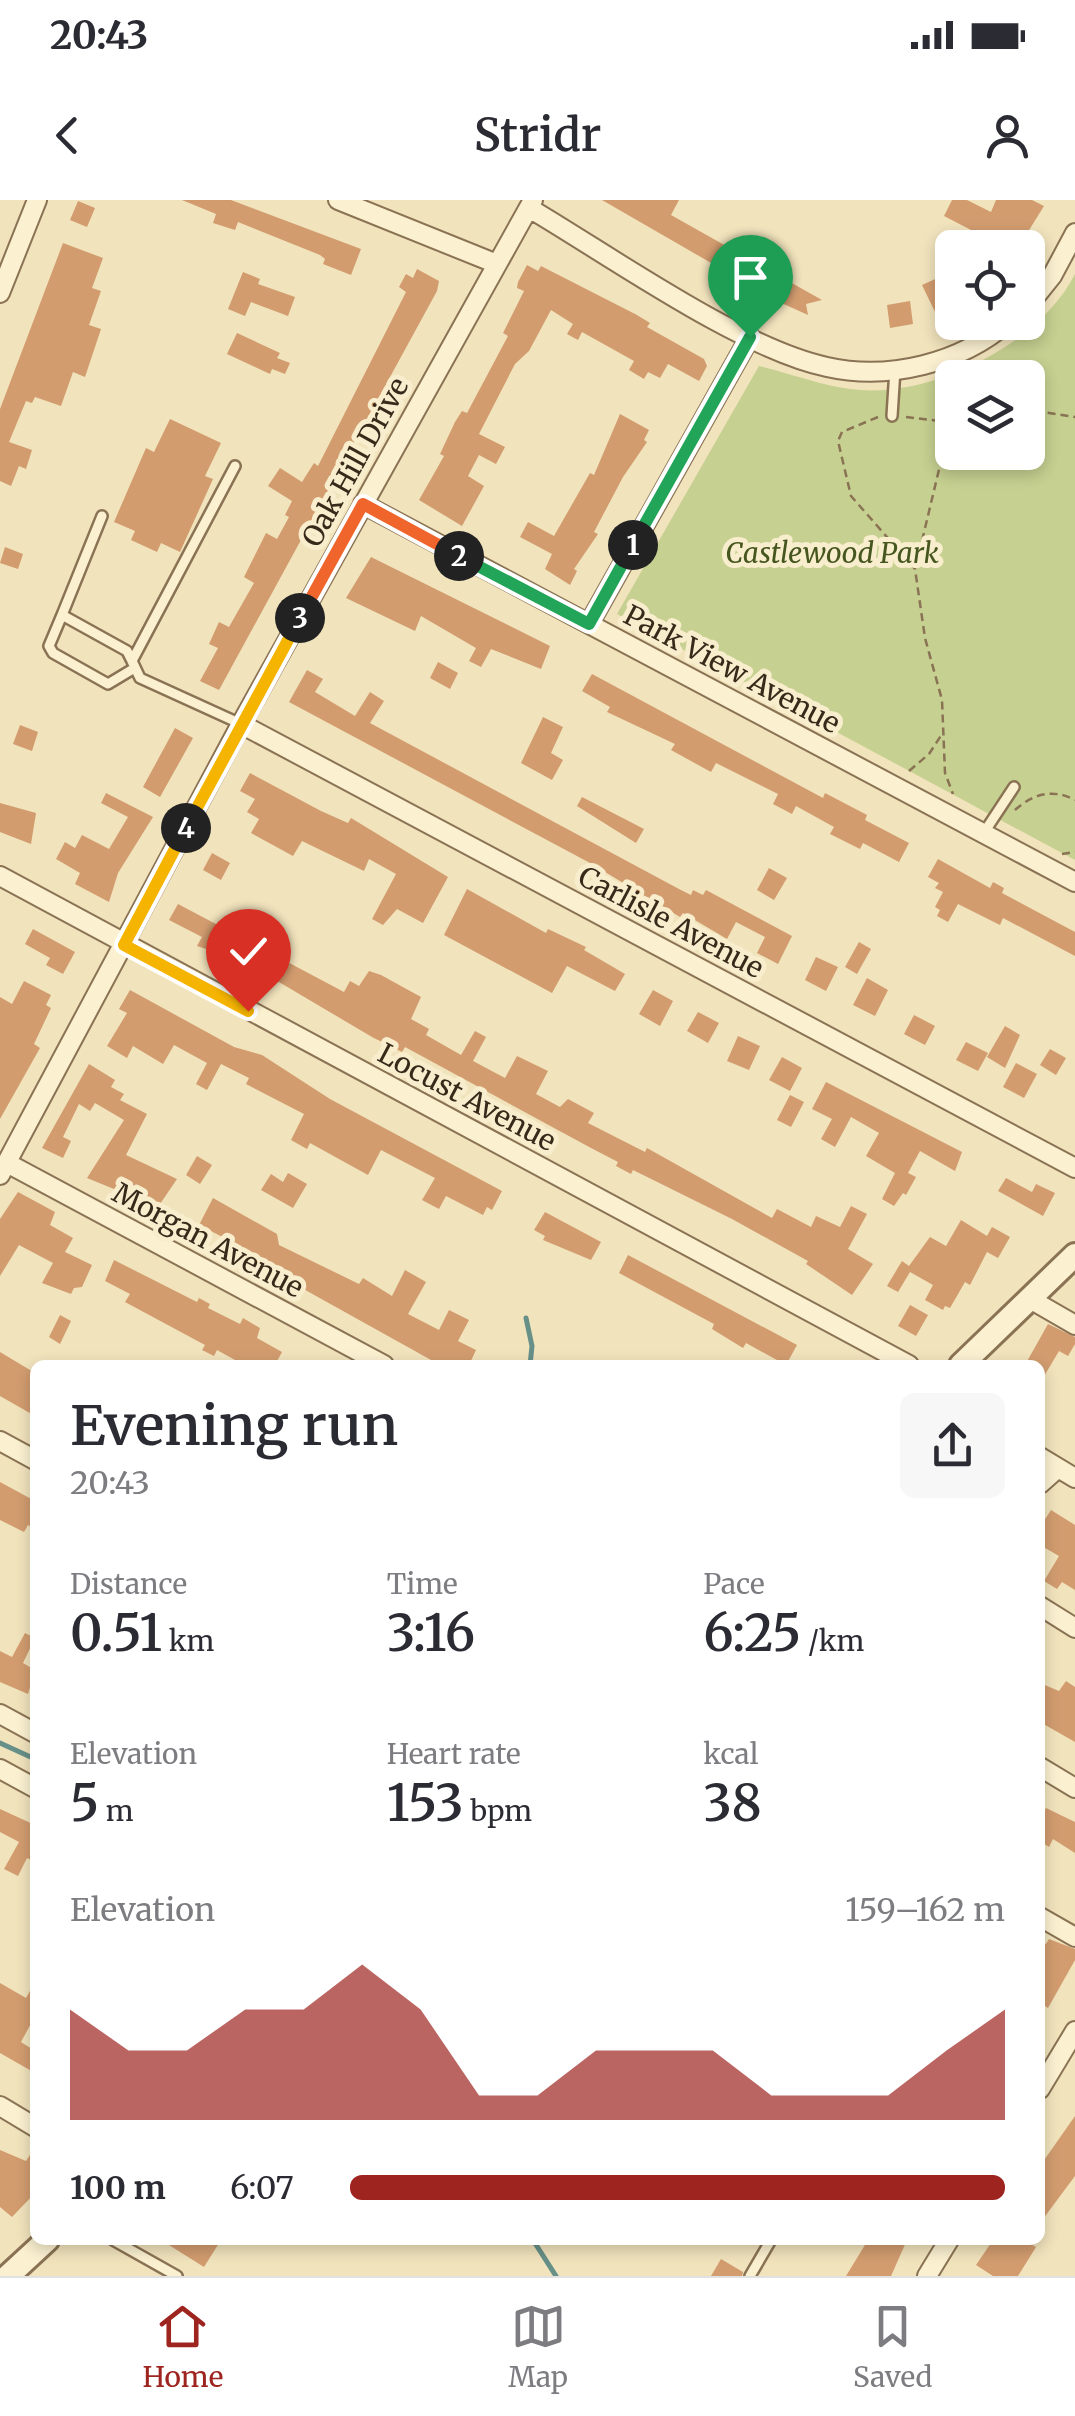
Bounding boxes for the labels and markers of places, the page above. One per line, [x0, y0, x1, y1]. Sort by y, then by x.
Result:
pin [708, 235, 793, 338]
pin: 1 [608, 520, 658, 570]
pin: 2 [434, 531, 484, 581]
pin: 3 [275, 593, 325, 643]
pin: 4 [161, 803, 211, 853]
pin [206, 909, 291, 1012]

